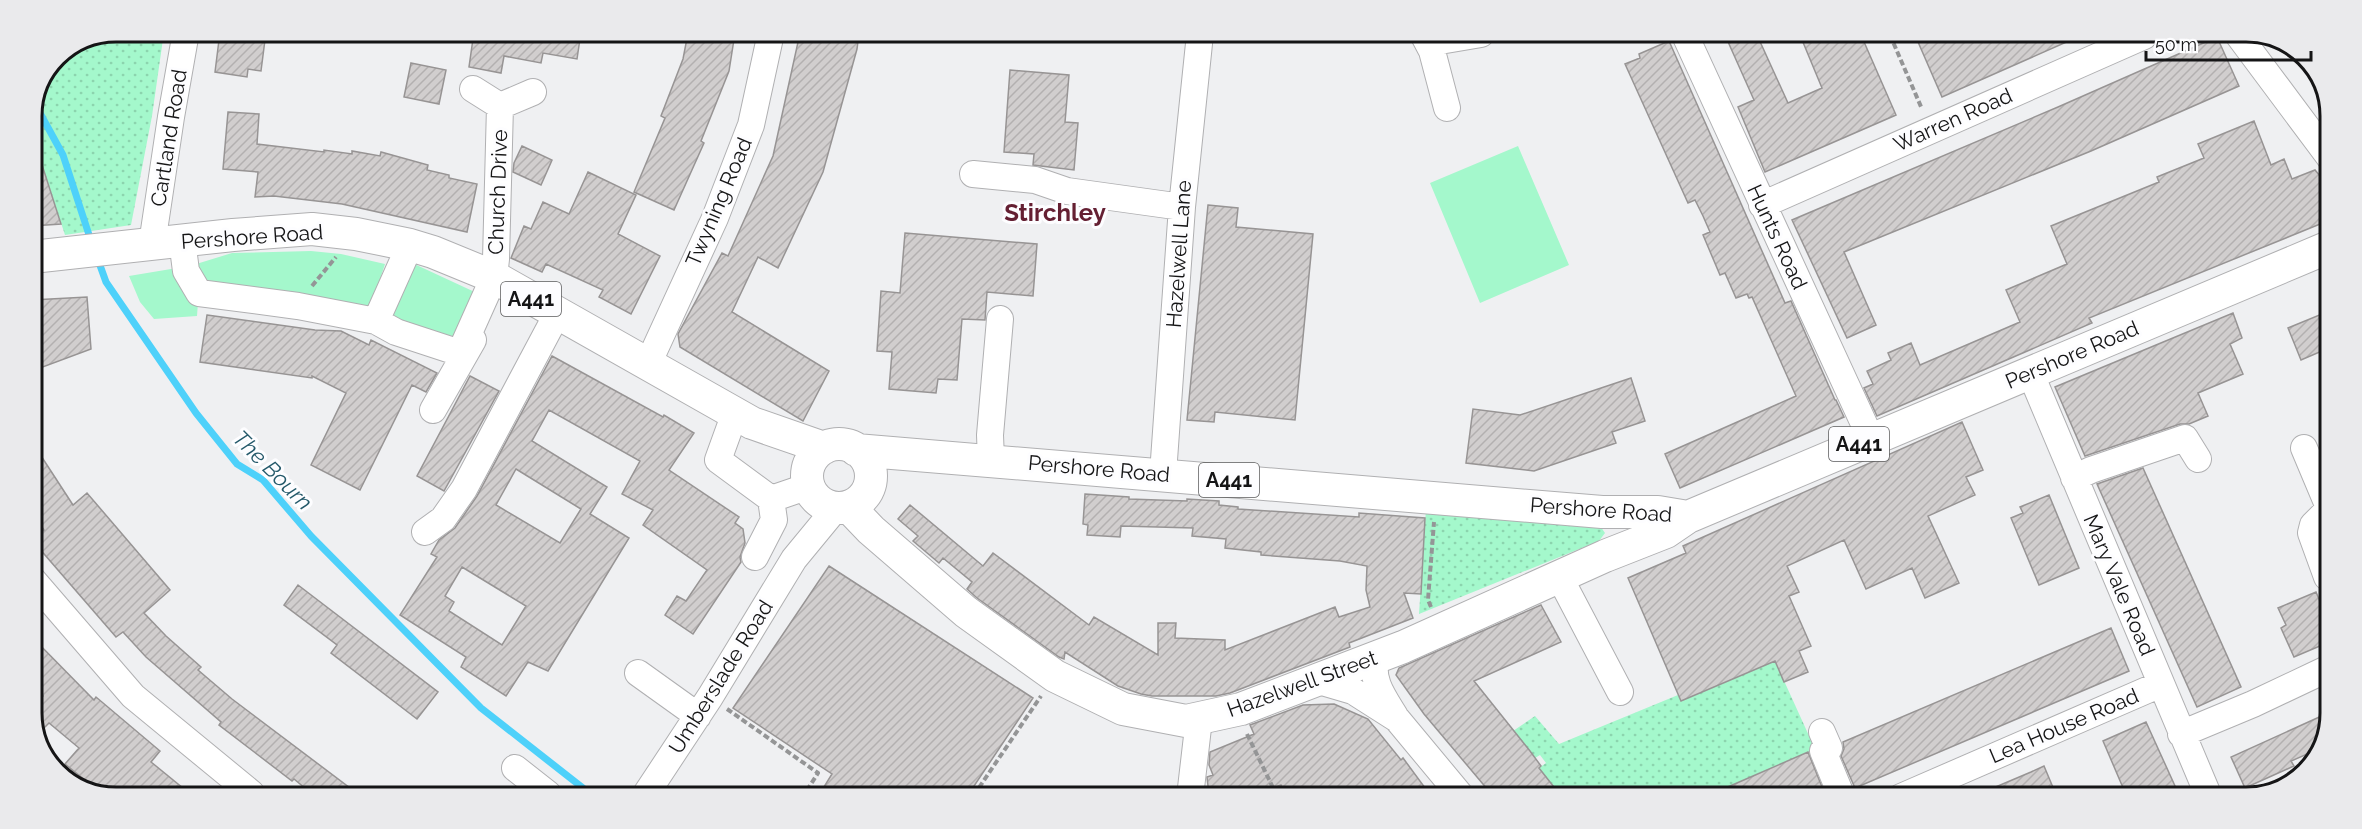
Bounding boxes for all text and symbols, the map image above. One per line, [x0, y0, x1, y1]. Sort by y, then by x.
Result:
scale bar [2146, 24, 2311, 62]
text: 50 m [2155, 34, 2197, 55]
street label: Cartland Road [145, 68, 192, 208]
street label: Warren Road [1890, 82, 2016, 157]
street label: Church Drive [483, 129, 512, 255]
street label: Twyning Road [680, 134, 757, 270]
street label: Hazelwell Lane [1161, 179, 1196, 329]
street label: Hunts Road [1742, 180, 1813, 293]
district label: Stirchley [1004, 198, 1106, 227]
street label: Pershore Road [180, 219, 324, 254]
road number: A441 [501, 282, 561, 316]
street label: Pershore Road [2001, 315, 2142, 394]
water label: The Bourn [228, 425, 318, 515]
road number: A441 [1829, 427, 1889, 461]
street label: Pershore Road [1027, 450, 1171, 487]
road number: A441 [1199, 463, 1259, 497]
street label: Pershore Road [1529, 492, 1673, 527]
street label: Mary Vale Road [2078, 510, 2160, 659]
street label: Umberslade Road [663, 595, 778, 758]
street label: Hazelwell Street [1223, 645, 1380, 722]
street label: Lea House Road [1985, 683, 2142, 768]

